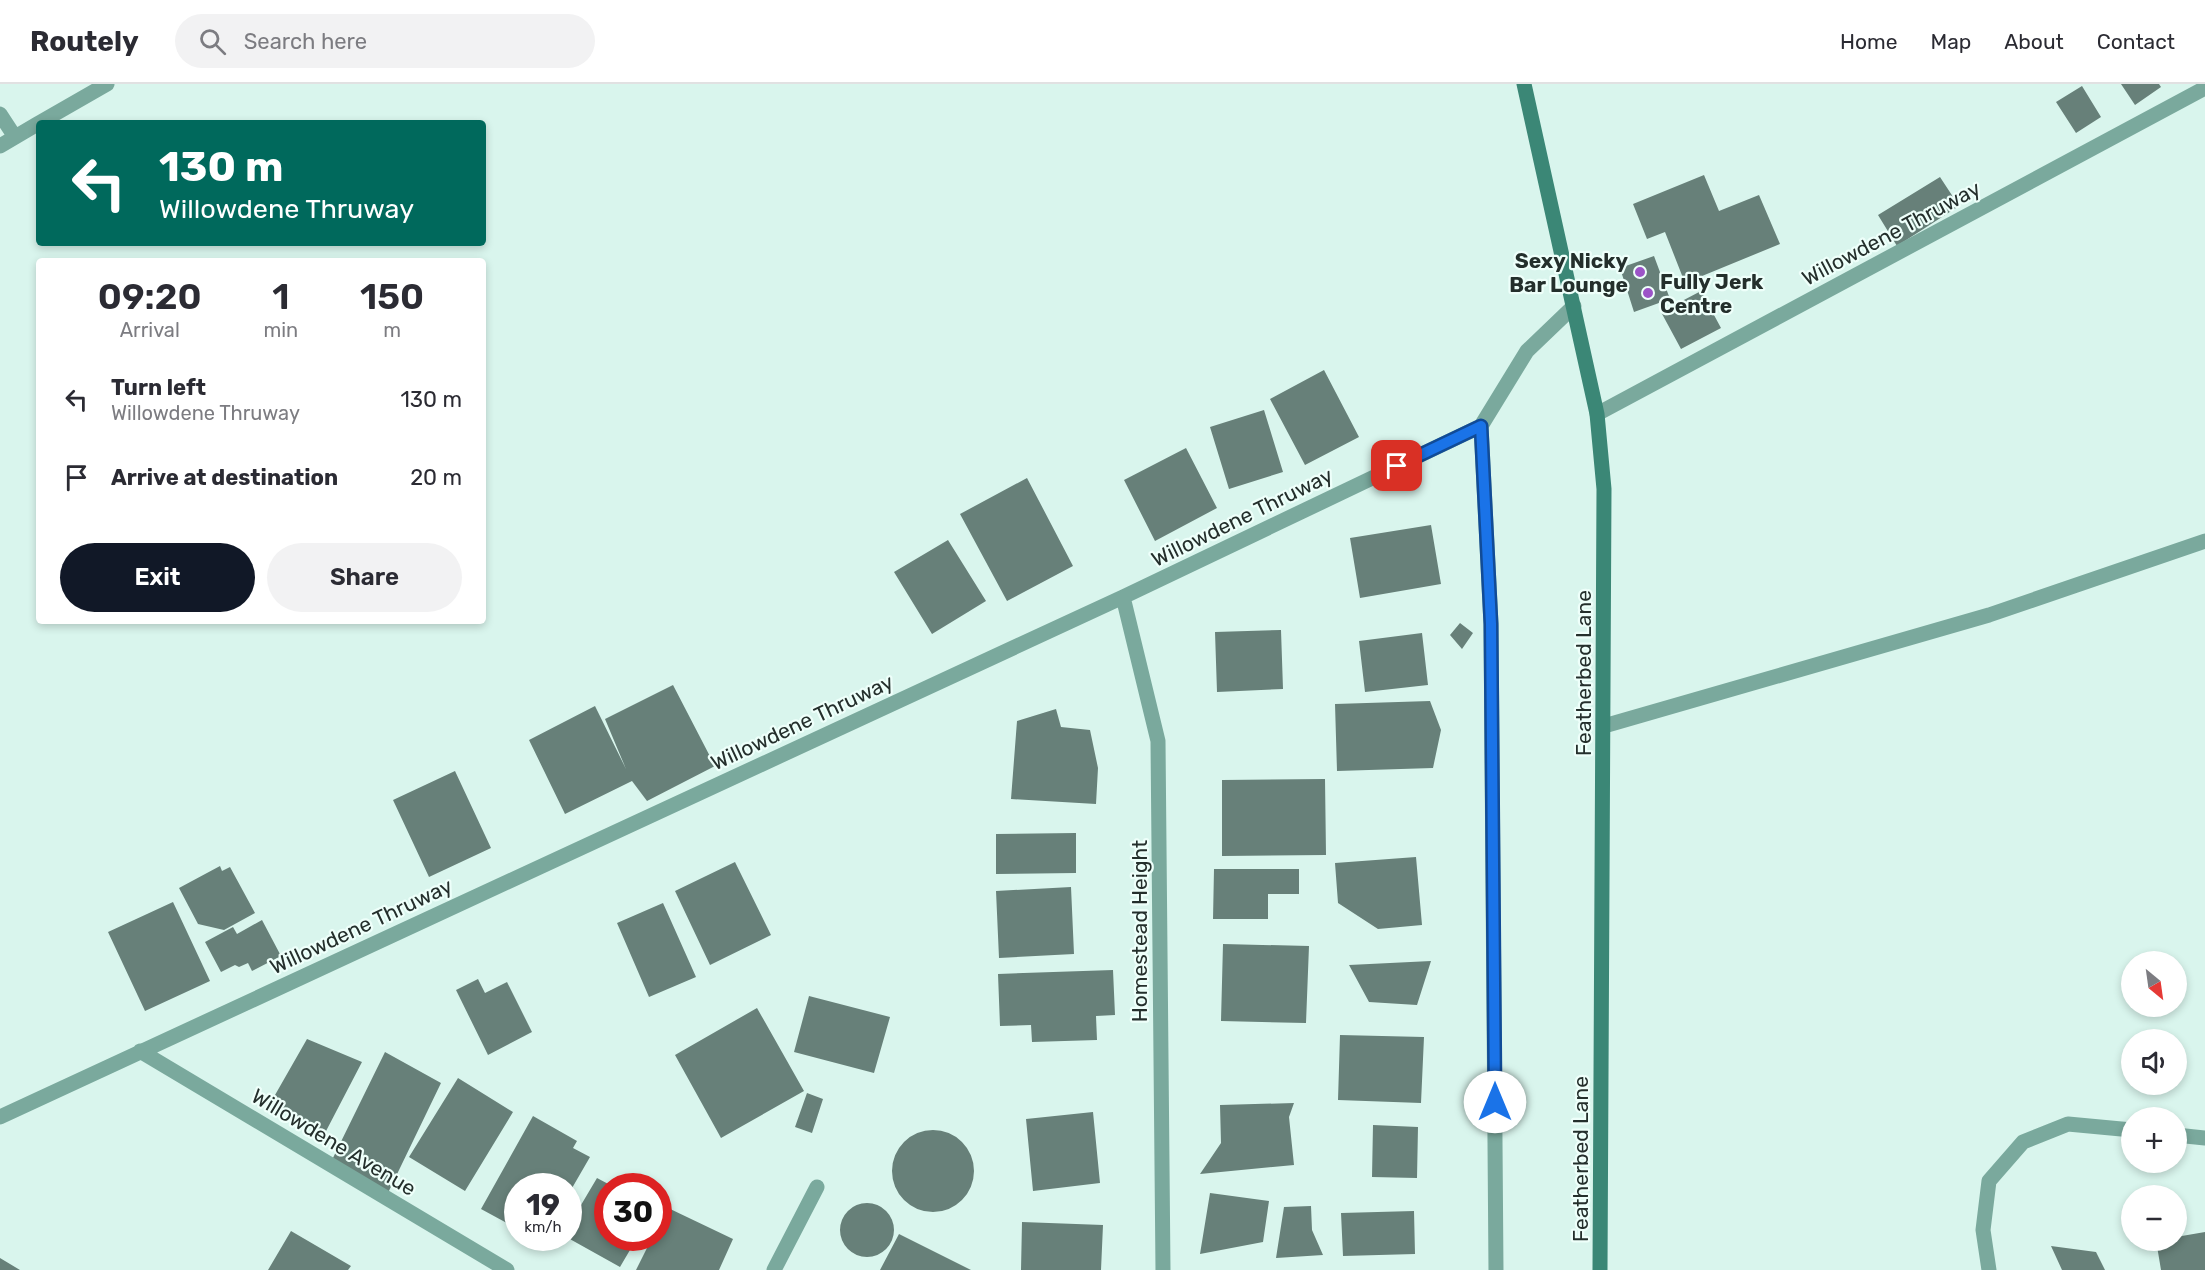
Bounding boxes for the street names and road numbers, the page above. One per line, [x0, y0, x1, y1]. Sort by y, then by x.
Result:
street label: Willowdene Thruway [1798, 175, 1985, 291]
street label: Willowdene Thruway [1147, 462, 1337, 572]
street label: Featherbed Lane [1571, 590, 1596, 756]
street label: Willowdene Thruway [707, 669, 898, 775]
street label: Homestead Height [1127, 840, 1152, 1022]
street label: Willowdene Thruway [266, 873, 457, 979]
street label: Featherbed Lane [1568, 1076, 1593, 1242]
street label: Willowdene Avenue [247, 1083, 421, 1201]

